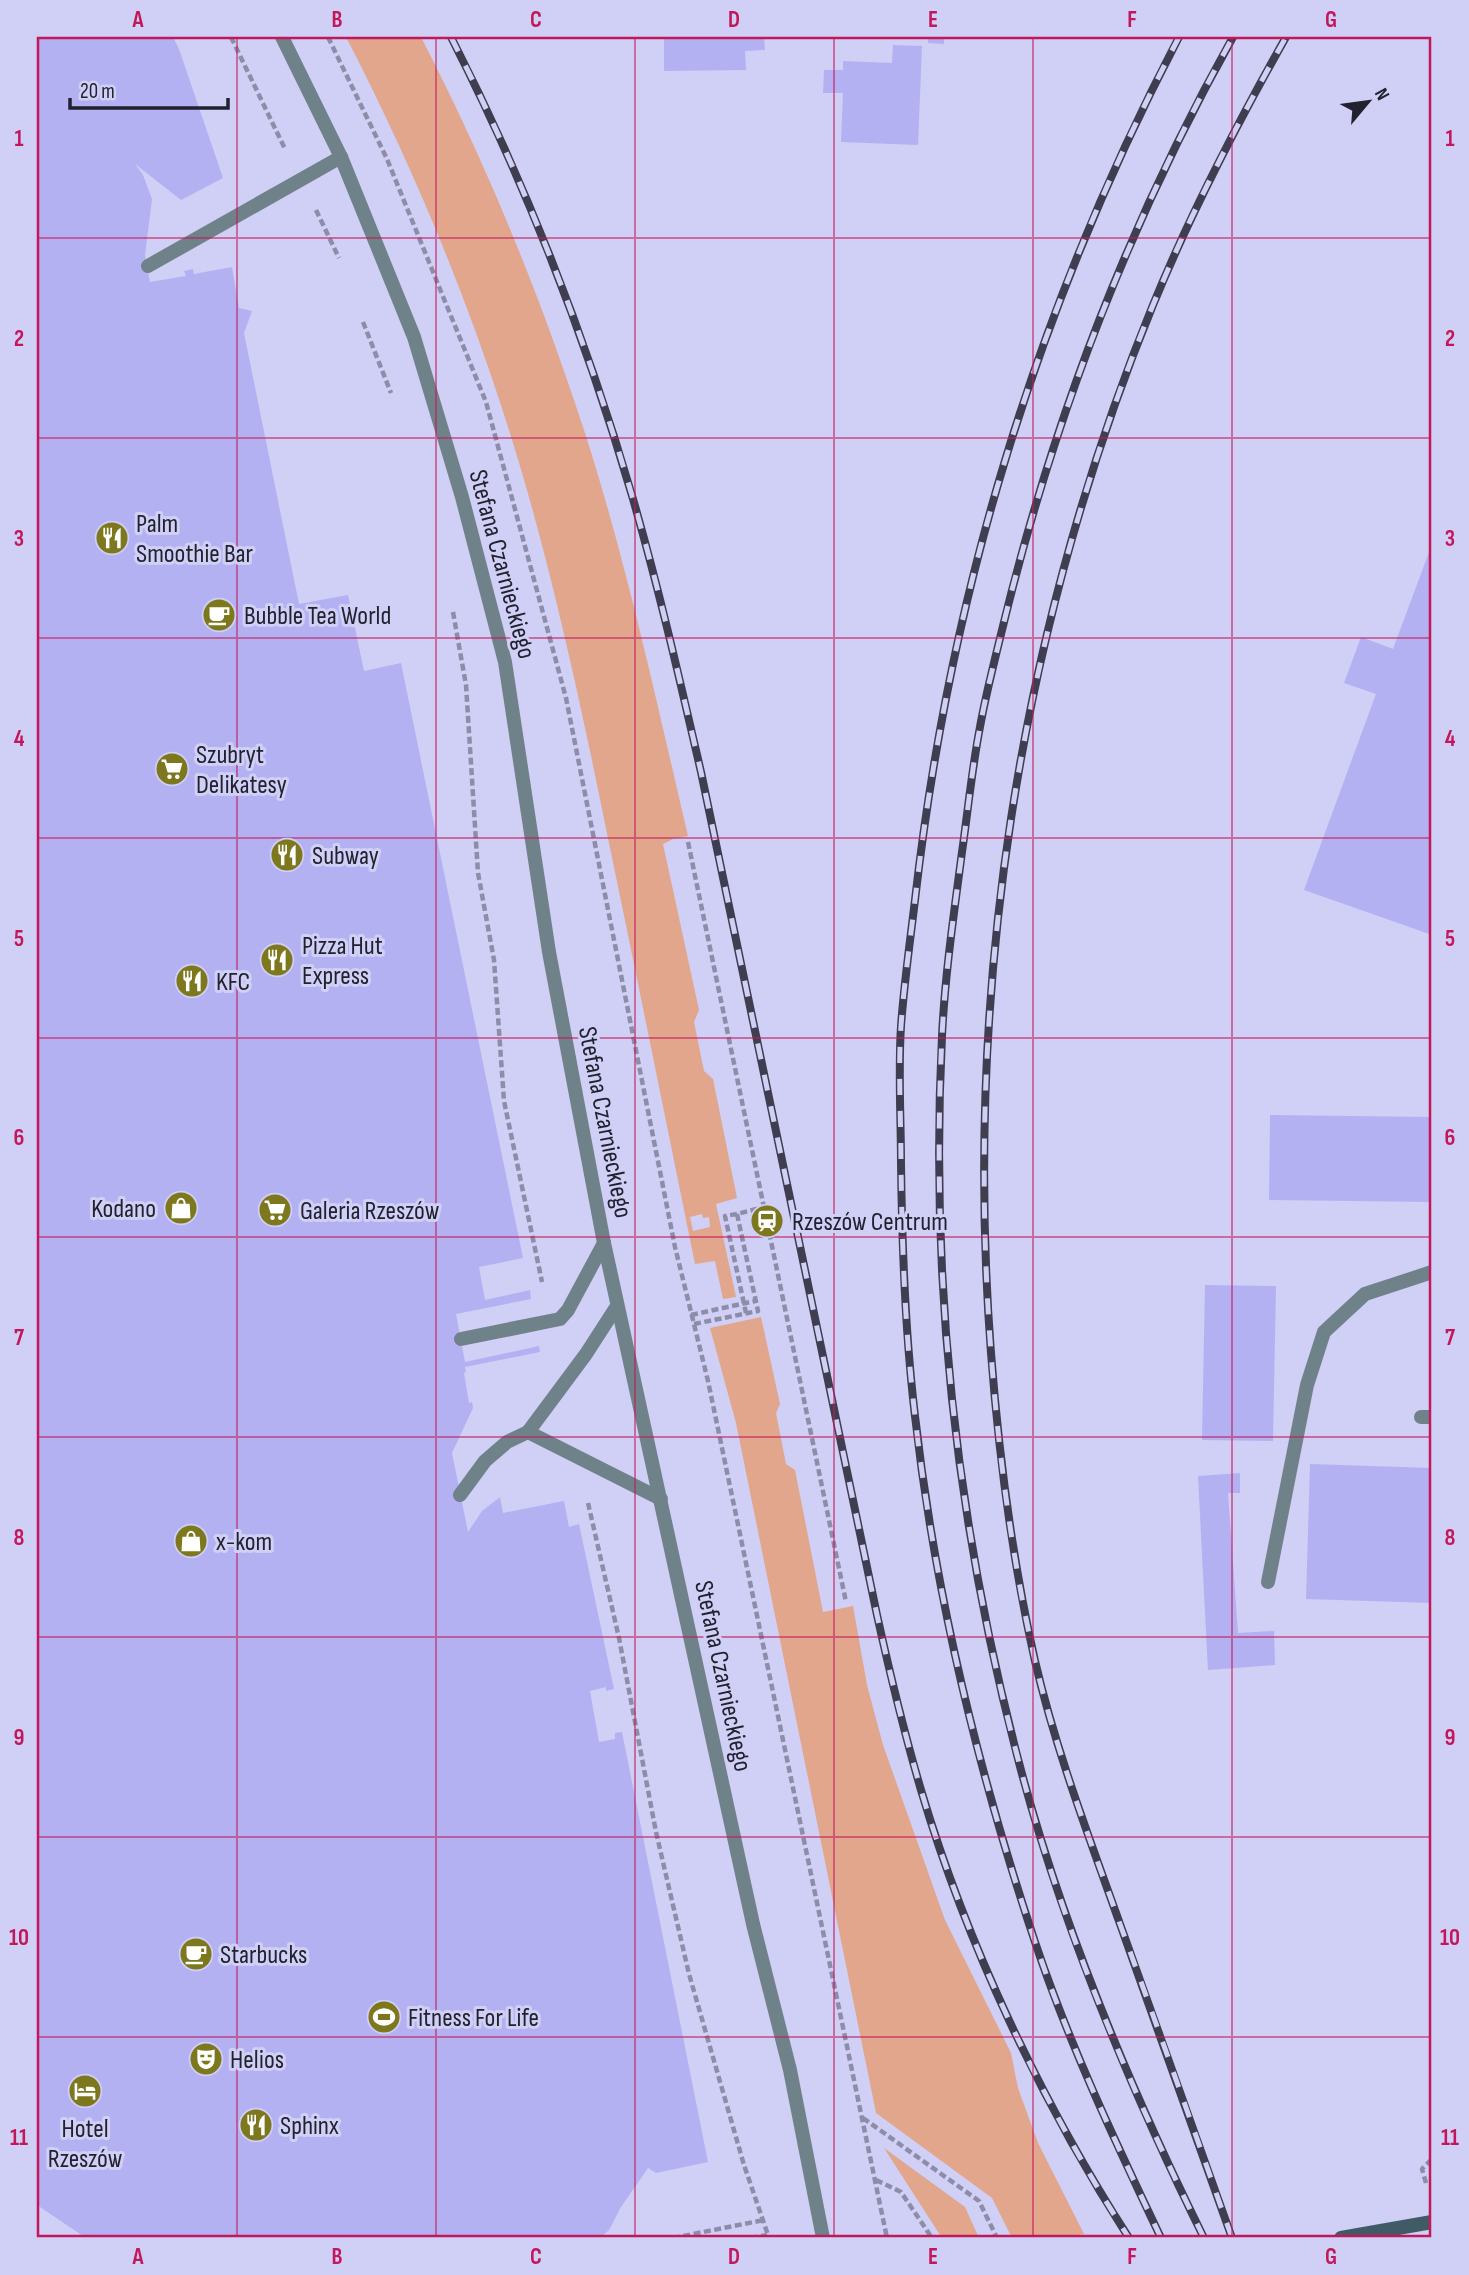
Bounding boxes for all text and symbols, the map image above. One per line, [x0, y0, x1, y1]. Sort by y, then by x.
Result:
text: A [132, 6, 145, 34]
text: B [332, 6, 343, 34]
text: C [530, 6, 542, 34]
text: D [728, 6, 740, 34]
text: E [928, 6, 938, 34]
text: F [1127, 6, 1137, 34]
text: G [1325, 6, 1337, 34]
scale bar [70, 66, 228, 110]
north arrow [1332, 66, 1402, 136]
text: 20 m [80, 79, 115, 104]
text: N [1369, 84, 1394, 105]
text: 1 [14, 125, 24, 153]
text: 1 [1445, 125, 1455, 153]
text: 2 [14, 325, 24, 353]
text: 2 [1445, 325, 1455, 353]
street label: Stefana Czarnieckiego [461, 467, 542, 662]
place label: Palm Smoothie Bar [136, 509, 254, 570]
restaurant icon: Palm Smoothie Bar [93, 519, 131, 557]
text: 3 [14, 525, 24, 553]
text: 3 [1445, 525, 1455, 553]
cafe icon: Bubble Tea World [200, 596, 238, 634]
place label: Bubble Tea World [244, 601, 391, 632]
text: 4 [14, 725, 25, 753]
text: 4 [1445, 725, 1456, 753]
place label: Szubryt Delikatesy [196, 740, 287, 801]
supermarket icon: Szubryt Delikatesy [153, 750, 191, 788]
restaurant icon: Subway [268, 836, 306, 874]
place label: Subway [312, 841, 379, 872]
text: 5 [14, 925, 24, 953]
text: 5 [1445, 925, 1455, 953]
place label: Pizza Hut Express [302, 931, 383, 992]
restaurant icon: Pizza Hut Express [258, 941, 296, 979]
restaurant icon: KFC [173, 962, 211, 1000]
place label: KFC [216, 967, 250, 998]
street label: Stefana Czarnieckiego [571, 1024, 638, 1221]
text: 6 [14, 1124, 24, 1152]
text: 6 [1445, 1124, 1455, 1152]
shop icon: Kodano [162, 1189, 200, 1227]
supermarket icon: Galeria Rzeszów [256, 1191, 294, 1229]
place label: Kodano [91, 1194, 156, 1225]
place label: Galeria Rzeszów [300, 1196, 440, 1227]
station icon: Rzeszów Centrum [748, 1202, 786, 1240]
place label: Rzeszów Centrum [792, 1207, 948, 1238]
text: 7 [14, 1324, 24, 1352]
text: 7 [1445, 1324, 1455, 1352]
shop icon: x-kom [172, 1522, 210, 1560]
text: 8 [14, 1524, 25, 1552]
text: 8 [1445, 1524, 1456, 1552]
place label: x-kom [216, 1527, 272, 1558]
street label: Stefana Czarnieckiego [687, 1578, 758, 1775]
text: 9 [14, 1724, 24, 1752]
text: 9 [1445, 1724, 1455, 1752]
text: 10 [9, 1924, 29, 1952]
text: 10 [1440, 1924, 1460, 1952]
cafe icon: Starbucks [177, 1935, 215, 1973]
place label: Starbucks [220, 1940, 307, 1971]
sports icon: Fitness For Life [365, 1998, 403, 2036]
place label: Fitness For Life [408, 2003, 539, 2034]
theatre icon: Helios [187, 2040, 225, 2078]
place label: Helios [230, 2045, 284, 2076]
hotel icon: Hotel Rzeszów [66, 2072, 104, 2110]
restaurant icon: Sphinx [237, 2106, 275, 2144]
place label: Sphinx [280, 2111, 339, 2142]
place label: Hotel Rzeszów [48, 2114, 123, 2175]
text: 11 [10, 2124, 28, 2152]
text: 11 [1441, 2124, 1459, 2152]
text: A [132, 2243, 145, 2271]
text: B [332, 2243, 343, 2271]
text: C [530, 2243, 542, 2271]
text: D [728, 2243, 740, 2271]
text: E [928, 2243, 938, 2271]
text: F [1127, 2243, 1137, 2271]
text: G [1325, 2243, 1337, 2271]

